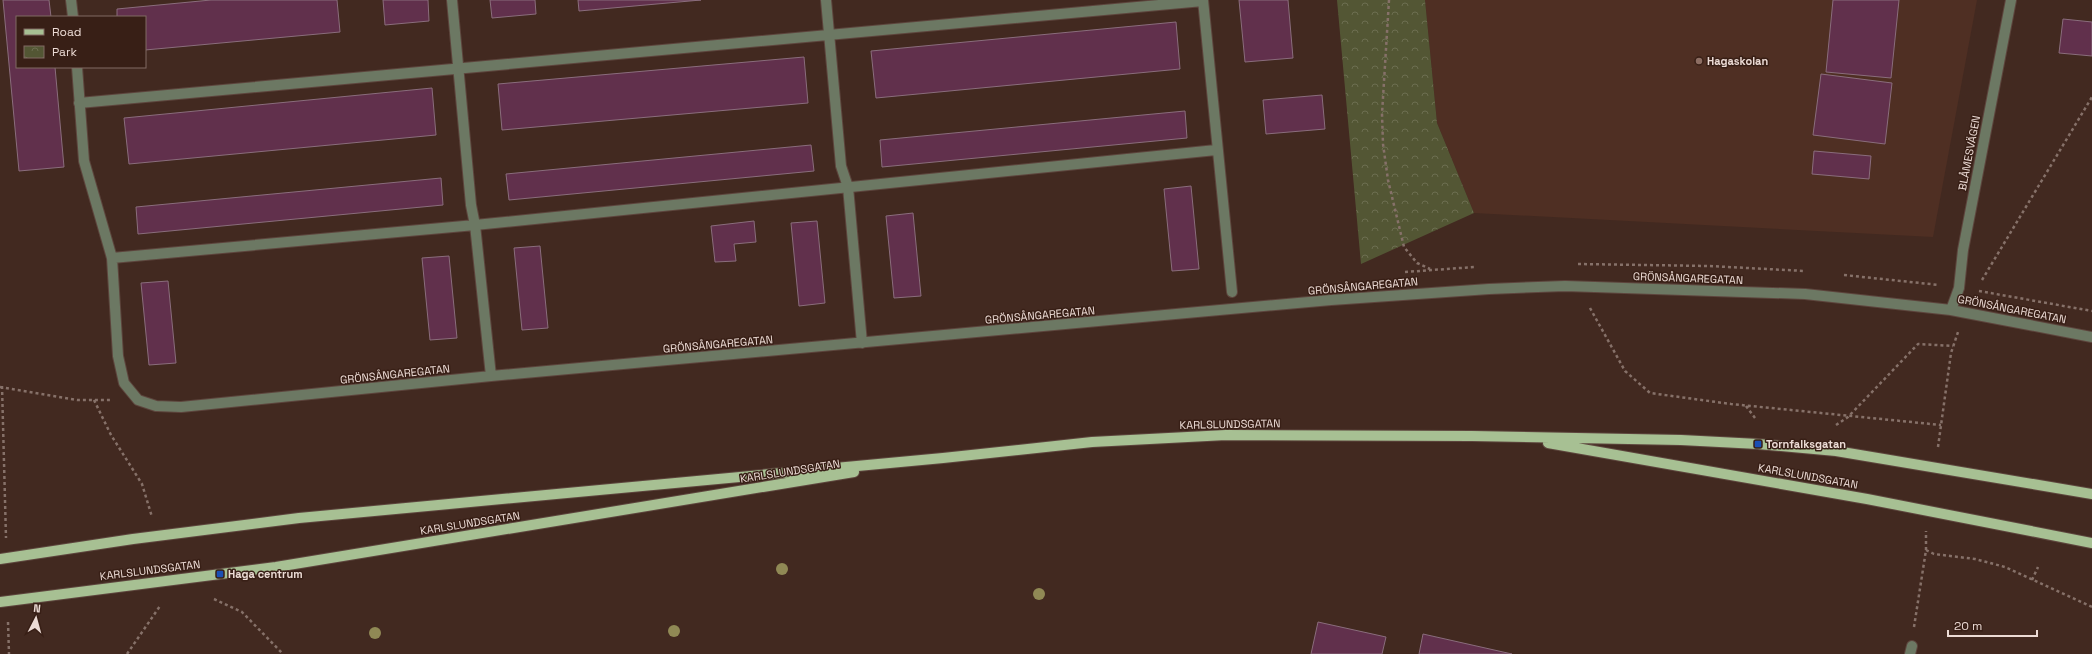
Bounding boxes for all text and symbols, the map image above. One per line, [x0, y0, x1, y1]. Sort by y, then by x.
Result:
legend [16, 16, 146, 68]
text: Road [52, 24, 81, 40]
text: Park [52, 44, 77, 60]
place label: Hagaskolan [1707, 54, 1768, 68]
marker: Hagaskolan [1694, 56, 1704, 66]
street label: BLÅMESVÄGEN [1955, 114, 1983, 192]
street label: GRÖNSÅNGAREGATAN [1633, 268, 1743, 287]
street label: GRÖNSÅNGAREGATAN [1307, 273, 1419, 298]
street label: GRÖNSÅNGAREGATAN [1956, 291, 2068, 326]
street label: GRÖNSÅNGAREGATAN [984, 302, 1096, 327]
street label: GRÖNSÅNGAREGATAN [662, 331, 774, 356]
street label: GRÖNSÅNGAREGATAN [339, 360, 451, 387]
street label: KARLSLUNDSGATAN [1179, 416, 1281, 432]
place label: Tornfalksgatan [1766, 437, 1846, 451]
marker: Tornfalksgatan [1753, 439, 1763, 449]
street label: KARLSLUNDSGATAN [739, 456, 841, 486]
street label: KARLSLUNDSGATAN [1757, 460, 1859, 492]
street label: KARLSLUNDSGATAN [419, 508, 521, 538]
street label: KARLSLUNDSGATAN [99, 557, 201, 583]
place label: Haga centrum [228, 567, 303, 581]
marker: Haga centrum [215, 569, 225, 579]
north arrow [16, 598, 56, 638]
text: N [33, 601, 41, 615]
scale bar [1948, 612, 2037, 638]
text: 20 m [1954, 618, 1982, 634]

